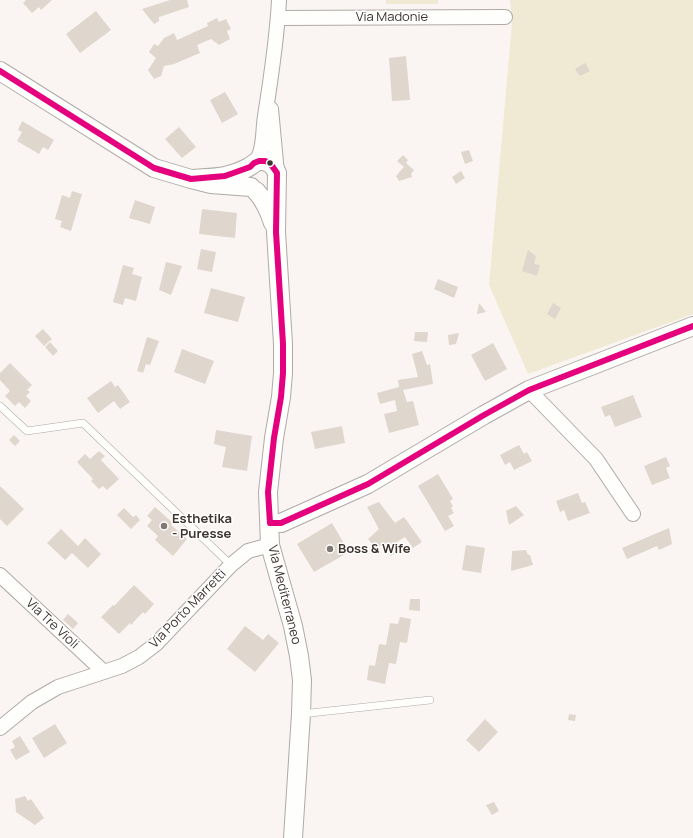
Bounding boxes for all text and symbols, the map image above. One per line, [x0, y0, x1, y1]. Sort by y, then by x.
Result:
street label: Via Madonie [356, 9, 428, 25]
unlabelled marker [265, 158, 275, 168]
place label: Esthetika - Puresse [172, 511, 232, 542]
marker: Esthetika - Puresse [159, 521, 169, 531]
place label: Boss & Wife [338, 541, 411, 557]
street label: Via Mediterraneo [264, 544, 304, 646]
marker: Boss & Wife [325, 544, 335, 554]
street label: Via Porto Marretti [146, 566, 230, 652]
street label: Via Tre Violi [22, 596, 82, 652]

